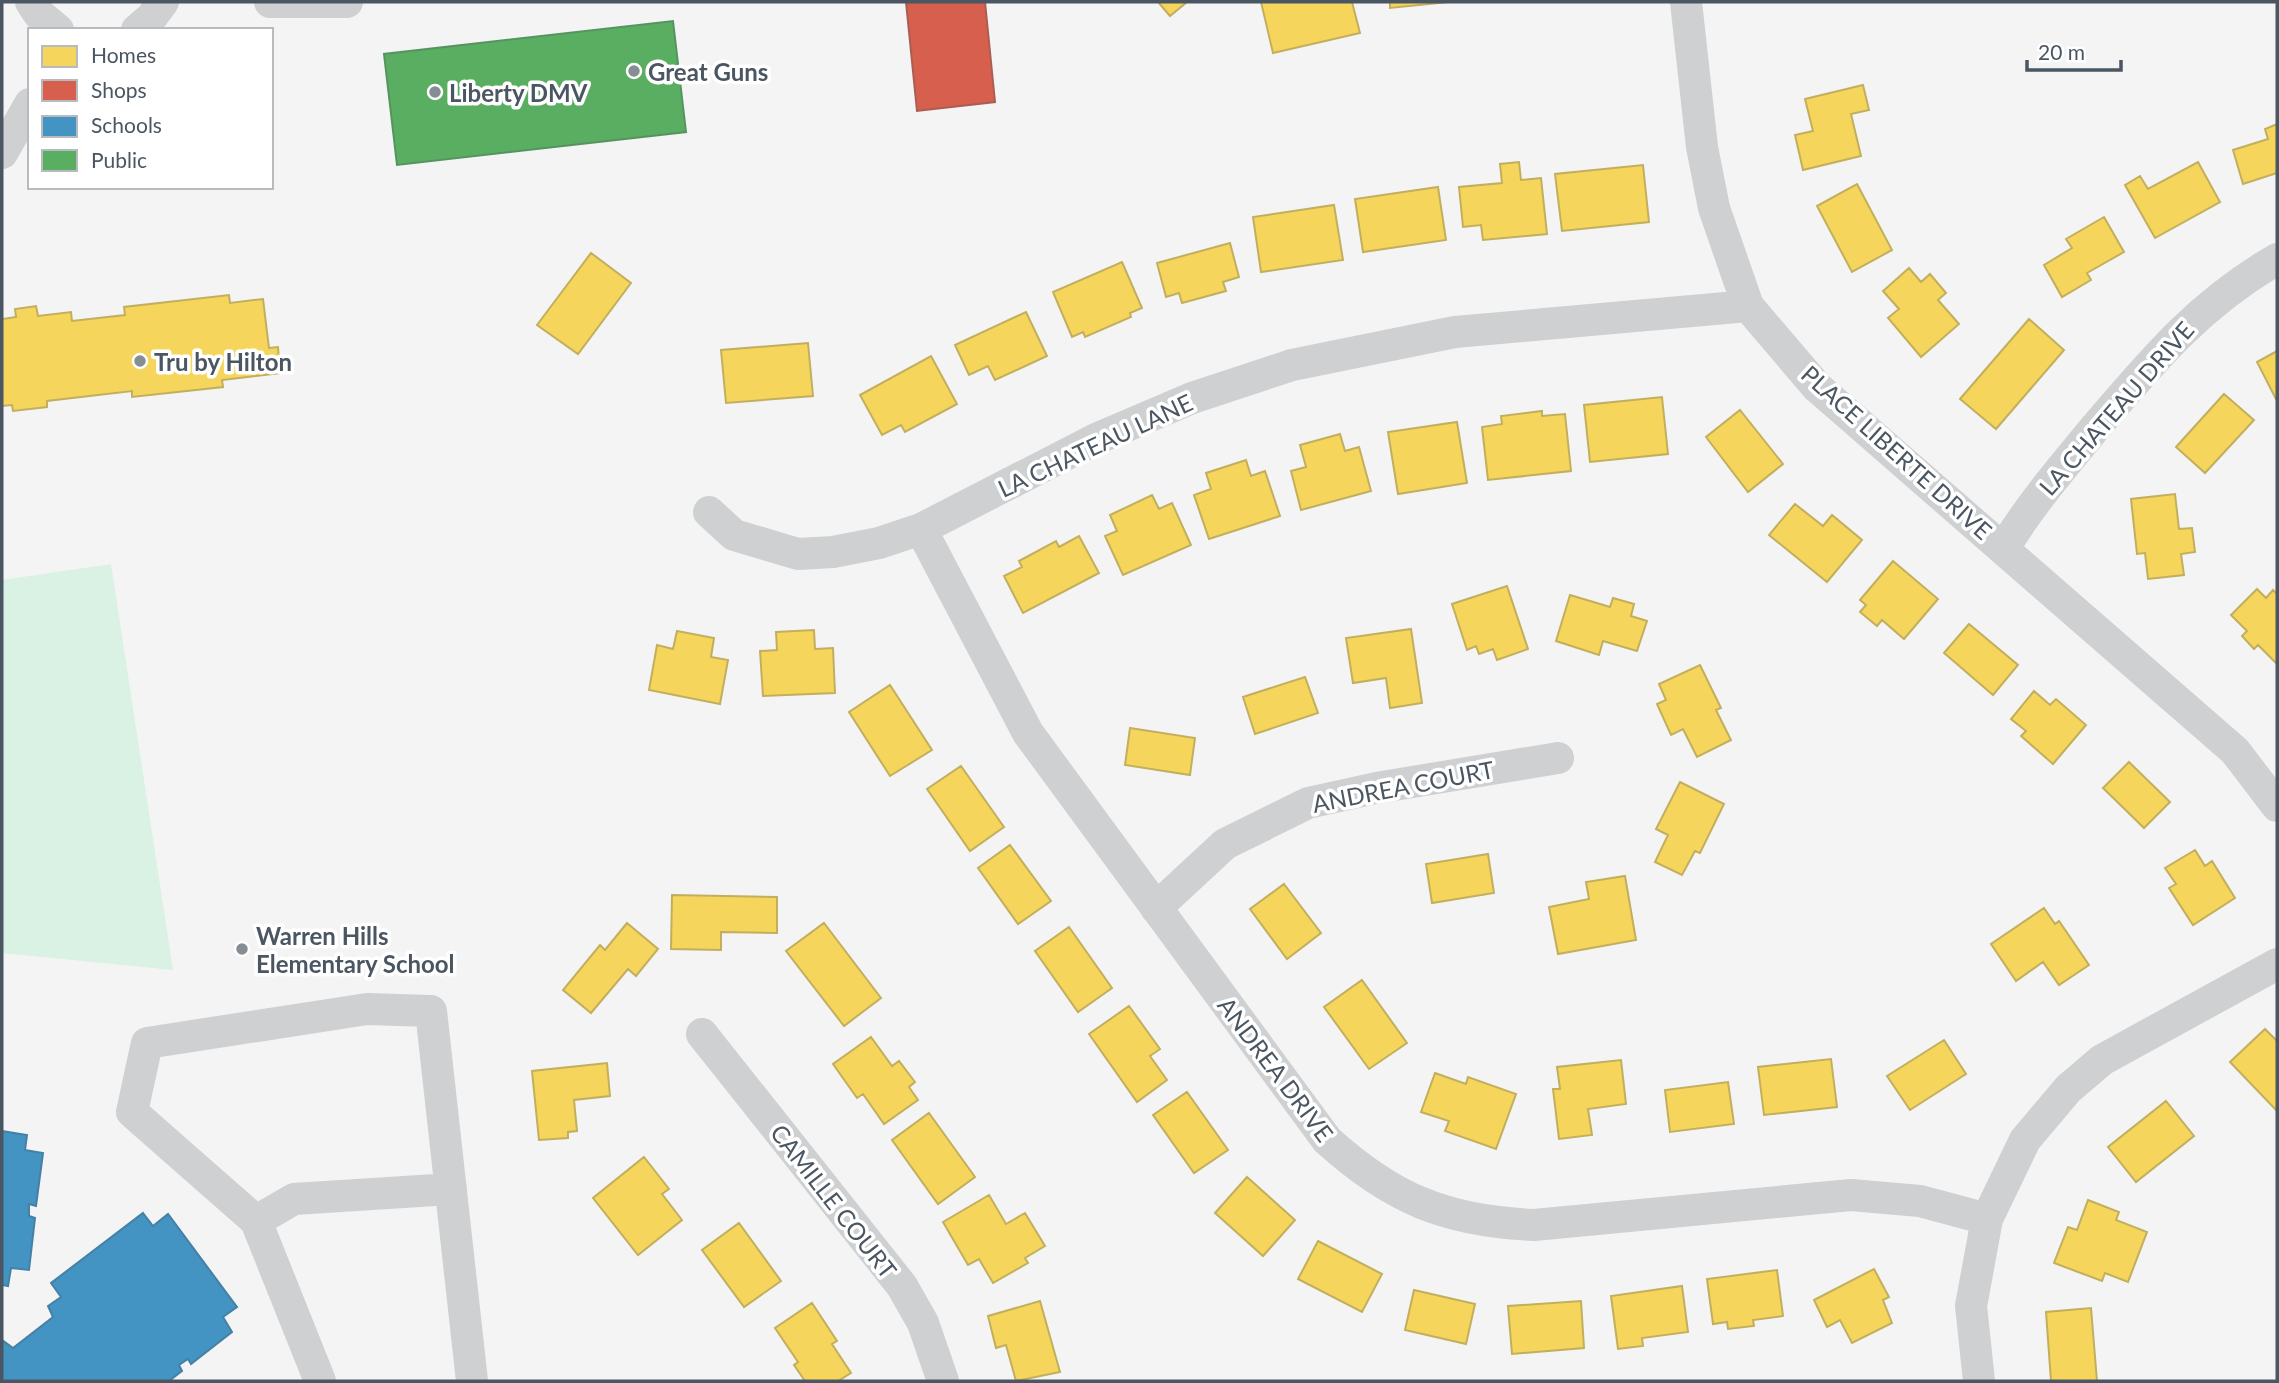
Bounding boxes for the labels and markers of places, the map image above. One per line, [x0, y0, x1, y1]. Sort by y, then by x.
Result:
place label: Great Guns [648, 57, 768, 86]
marker: Great Guns [626, 63, 642, 79]
place label: Liberty DMV [449, 78, 588, 107]
marker: Liberty DMV [427, 84, 443, 100]
place label: Tru by Hilton [154, 347, 292, 376]
marker: Tru by Hilton [132, 353, 148, 369]
place label: Warren Hills Elementary School [256, 921, 455, 978]
marker: Warren Hills Elementary School [234, 941, 250, 957]

